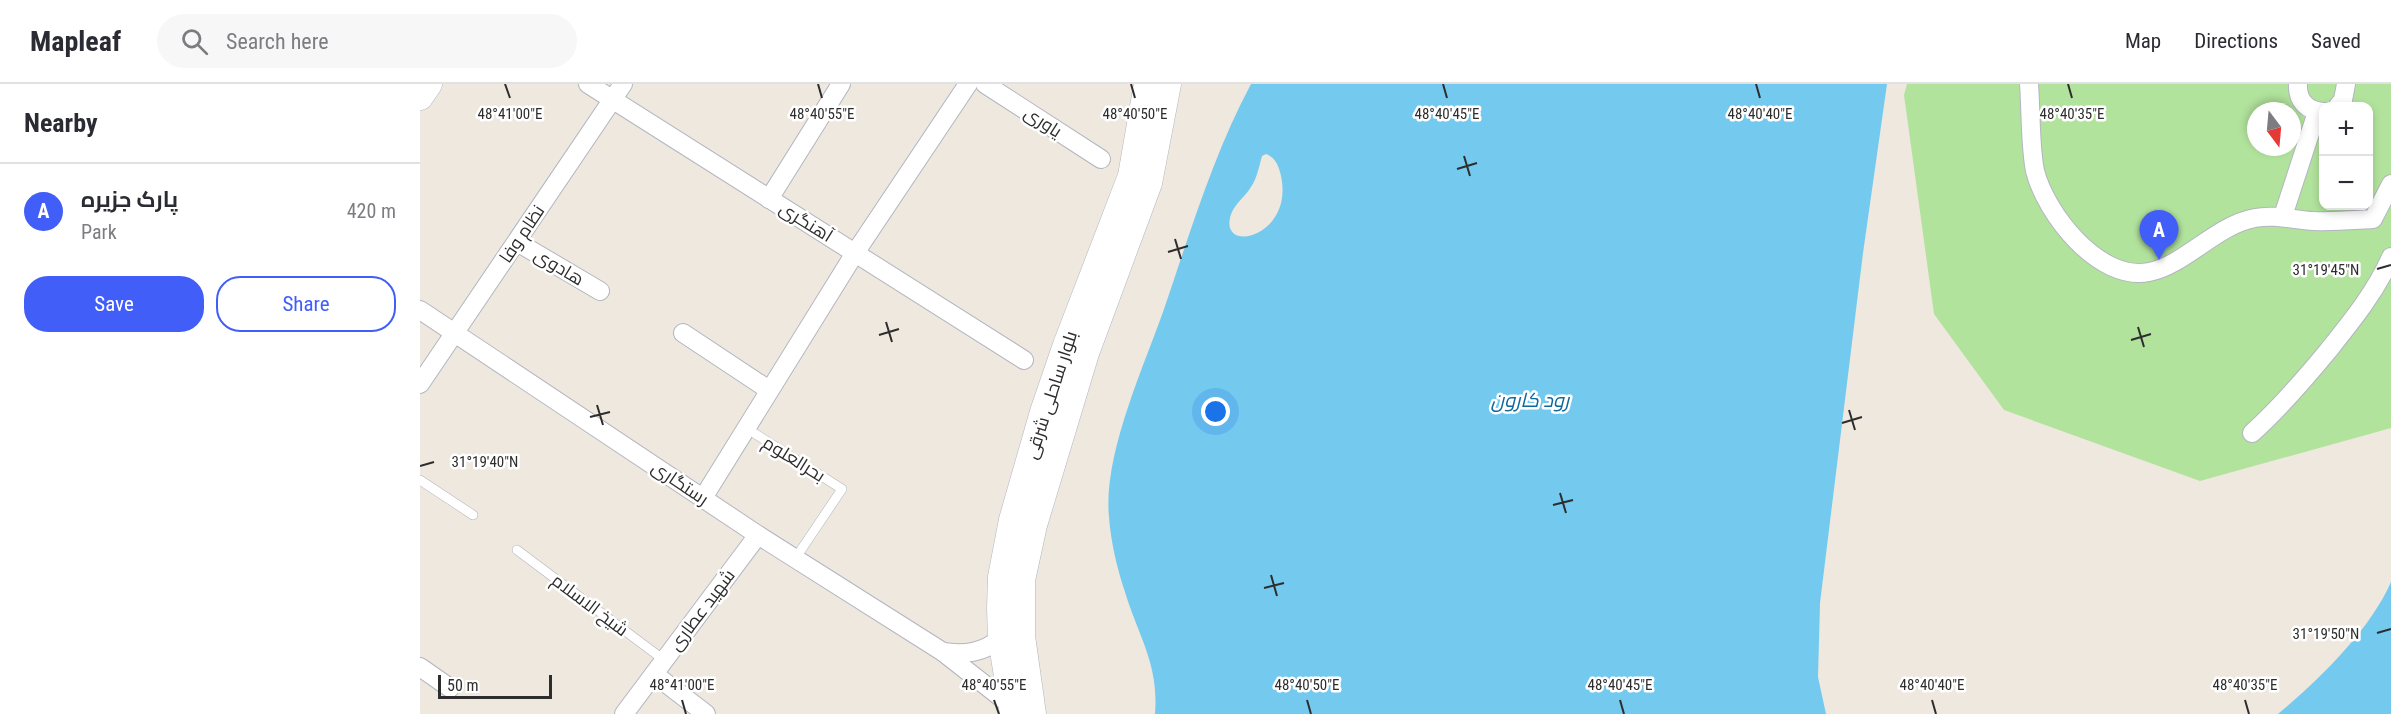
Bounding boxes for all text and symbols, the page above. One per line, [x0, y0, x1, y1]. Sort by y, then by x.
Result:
search box [157, 14, 577, 68]
text: Mapleaf [30, 25, 121, 58]
icon: search [178, 25, 211, 58]
text: Search here [226, 29, 328, 54]
text: Map [2125, 29, 2161, 53]
text: Directions [2194, 29, 2278, 53]
text: Saved [2311, 29, 2361, 53]
street label: یاوری [1020, 102, 1066, 142]
north arrow [2247, 102, 2301, 156]
map controls [2319, 102, 2373, 210]
button: + [2319, 102, 2373, 156]
text: 48°41'00"E [478, 105, 542, 123]
text: 48°40'55"E [790, 105, 854, 123]
text: 48°40'50"E [1103, 105, 1167, 123]
text: 48°40'45"E [1415, 105, 1479, 123]
text: 48°40'40"E [1728, 105, 1792, 123]
text: 48°40'35"E [2040, 105, 2104, 123]
text: Nearby [24, 108, 98, 138]
button: − [2319, 156, 2373, 210]
text: پارک جزیره [81, 187, 178, 212]
street label: آهنگری [775, 197, 837, 247]
text: A [38, 199, 49, 223]
text: 420 m [347, 199, 396, 223]
street label: نظام وفا [495, 201, 550, 268]
pin: A [2140, 210, 2178, 260]
text: Park [81, 220, 117, 244]
street label: هادوی [530, 244, 588, 290]
text: 31°19'45"N [2293, 261, 2359, 279]
button: Save [24, 276, 204, 332]
button: Share [216, 276, 396, 332]
street label: بلوار ساحلی شرقی [1020, 328, 1082, 462]
water label: رود کارون [1491, 388, 1571, 412]
your location [1201, 397, 1230, 426]
street label: بحرالعلوم [758, 431, 829, 488]
text: 31°19'40"N [452, 453, 518, 471]
street label: رستگاری [647, 456, 713, 510]
street label: شهید عطاری [664, 565, 740, 655]
street label: شیخ الاسلام [547, 569, 633, 642]
text: 31°19'50"N [2293, 625, 2359, 643]
scale bar [438, 672, 552, 700]
text: 50 m [447, 676, 479, 695]
text: 48°41'00"E [650, 676, 714, 694]
text: 48°40'55"E [962, 676, 1026, 694]
text: 48°40'50"E [1275, 676, 1339, 694]
text: 48°40'45"E [1588, 676, 1652, 694]
text: 48°40'40"E [1900, 676, 1964, 694]
text: 48°40'35"E [2213, 676, 2277, 694]

